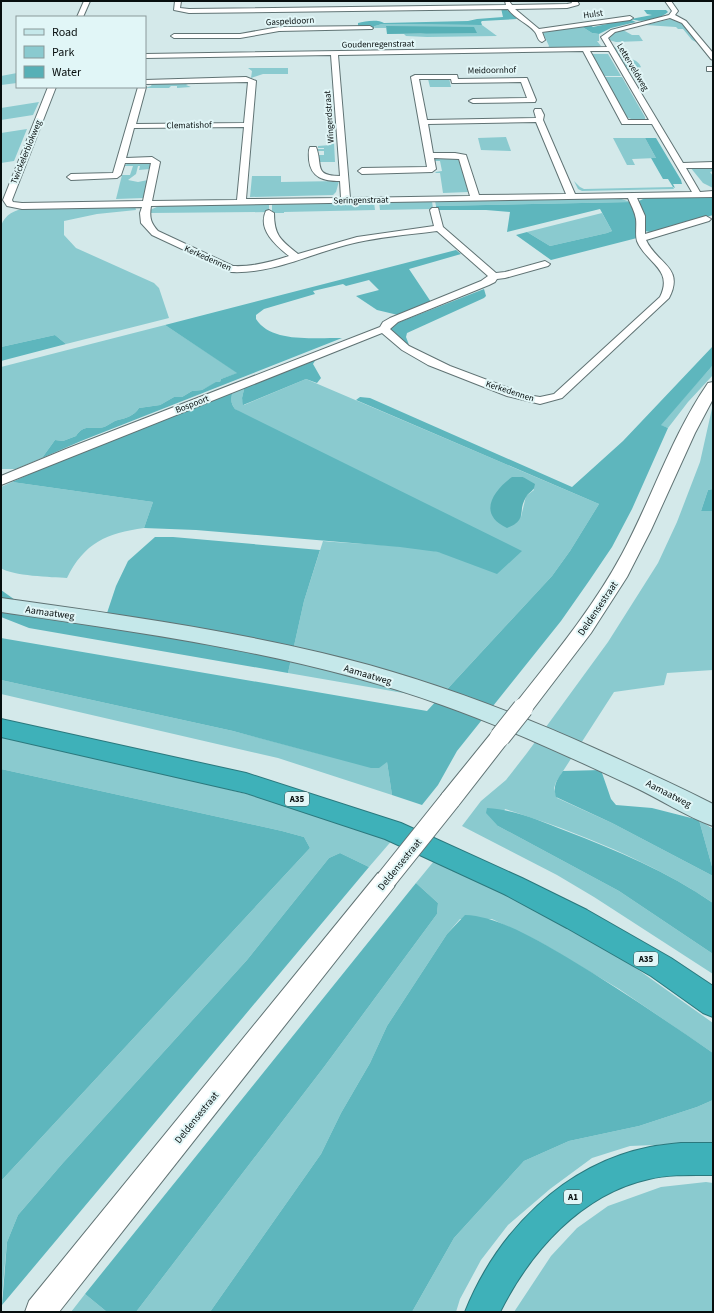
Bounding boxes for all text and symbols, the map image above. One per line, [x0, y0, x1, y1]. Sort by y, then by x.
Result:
street label: Hulst [582, 7, 604, 22]
street label: Gaspeldoorn [266, 14, 315, 29]
legend [16, 16, 146, 88]
text: Road [52, 24, 78, 41]
street label: Goudenregenstraat [342, 37, 414, 52]
street label: Letterveldweg [613, 41, 652, 94]
text: Park [52, 44, 74, 61]
text: Water [52, 64, 82, 81]
street label: Meidoornhof [468, 64, 517, 77]
street label: Wingerdstraat [321, 90, 338, 144]
street label: Twickelerblokweg [8, 118, 45, 186]
street label: Clematishof [166, 119, 212, 132]
street label: Seringenstraat [333, 194, 389, 207]
street label: Kerkedennen [182, 242, 233, 275]
street label: Kerkedennen [484, 378, 536, 405]
street label: Bospoort [174, 392, 211, 417]
street label: Deldensestraat [574, 578, 622, 638]
street label: Aamaatweg [24, 603, 75, 623]
street label: Aamaatweg [342, 661, 393, 688]
street label: Aamaatweg [643, 776, 694, 811]
road number: A35 [285, 792, 309, 806]
street label: Deldensestraat [375, 835, 425, 893]
road number: A35 [634, 952, 658, 966]
street label: Deldensestraat [172, 1088, 222, 1146]
road number: A1 [564, 1190, 582, 1204]

